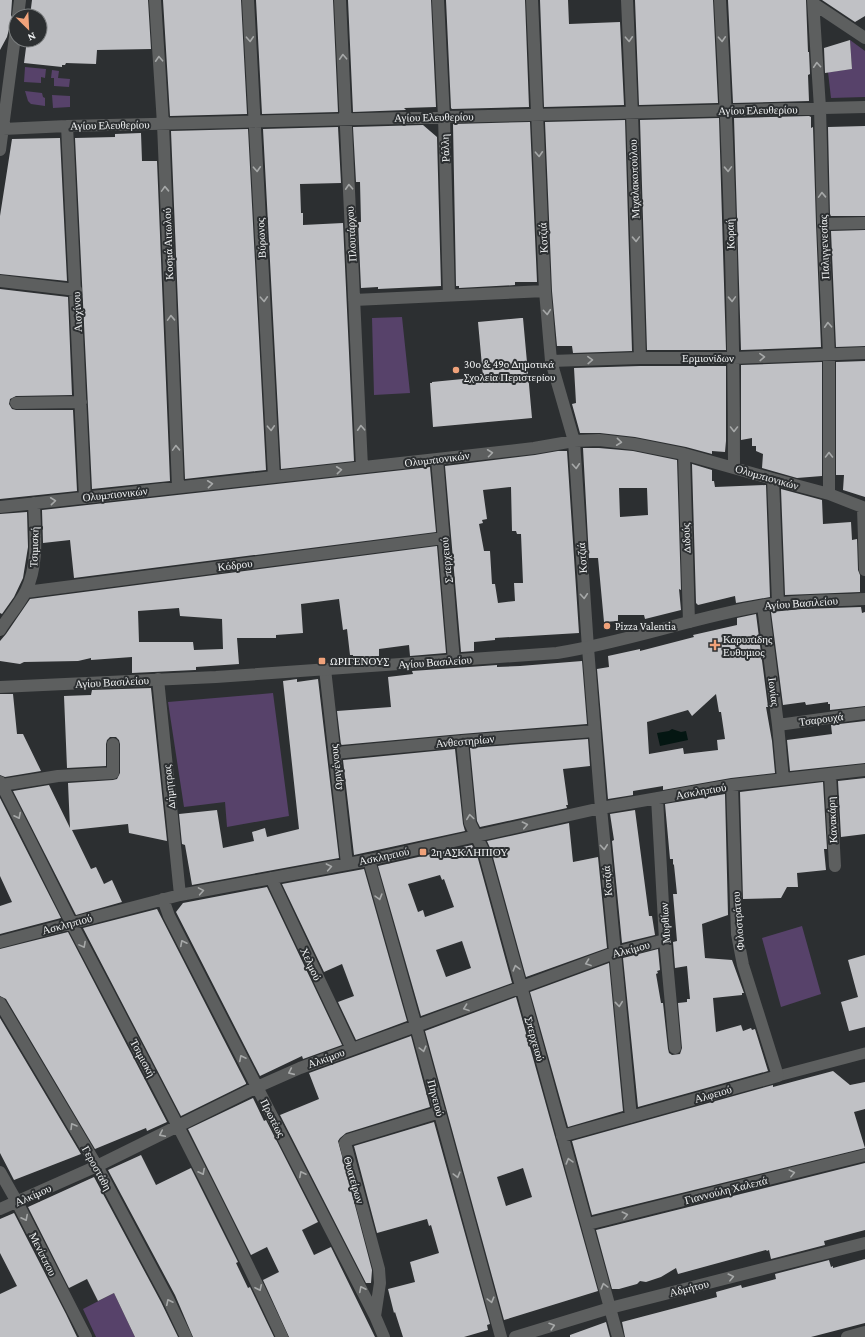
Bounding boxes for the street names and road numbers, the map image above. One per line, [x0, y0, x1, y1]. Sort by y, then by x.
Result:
street label: Αγίου Ελευθερίου [718, 103, 798, 117]
street label: Αγίου Ελευθερίου [394, 110, 474, 124]
street label: Αγίου Ελευθερίου [70, 118, 150, 132]
street label: Ράλλη [439, 133, 451, 162]
street label: Μιχαλακοπούλου [627, 139, 641, 219]
street label: Πλουτάρχου [344, 205, 358, 262]
street label: Κοσμά Αιτωλού [161, 207, 176, 280]
street label: Παλιγγενεσίας [817, 214, 831, 280]
street label: Βύρωνος [254, 217, 268, 258]
street label: Κοραή [723, 218, 737, 249]
street label: Κοτζιά [536, 222, 551, 254]
street label: Αισχίνου [70, 291, 84, 333]
street label: Ερμιονίδων [682, 352, 734, 365]
street label: Ολυμπιονικών [404, 449, 470, 470]
street label: Ολυμπιονικών [734, 462, 800, 493]
street label: Ολυμπιονικών [82, 485, 148, 504]
street label: Διδούς [679, 522, 693, 553]
street label: Τσιμισκή [27, 526, 42, 568]
street label: Σπερχειού [438, 536, 454, 583]
street label: Κοτζιά [575, 542, 590, 574]
street label: Κόδρου [217, 557, 254, 573]
street label: Αγίου Βασιλείου [764, 594, 839, 612]
street label: Αγίου Βασιλείου [398, 653, 473, 671]
street label: Αγίου Βασιλείου [75, 674, 150, 690]
street label: Ιωνίας [766, 677, 782, 708]
street label: Τσαρουχά [798, 710, 844, 728]
street label: Ανθεστηρίων [435, 732, 495, 750]
street label: Ωριγένους [328, 743, 344, 790]
street label: Δήμητρας [161, 764, 178, 810]
street label: Ασκληπιού [675, 781, 728, 801]
street label: Κανακάρη [825, 796, 839, 844]
street label: Ασκληπιού [358, 845, 411, 867]
street label: Κοτζιά [600, 865, 615, 897]
street label: Φιλοστράτου [729, 891, 747, 951]
street label: Μυρθίων [658, 902, 672, 944]
street label: Ασκληπιού [41, 911, 94, 936]
street label: Αλκίμου [611, 938, 652, 961]
street label: Χελμού [297, 946, 324, 983]
street label: Σπερχειού [523, 1015, 547, 1063]
street label: Τσιμισκή [127, 1037, 158, 1080]
street label: Αλκίμου [306, 1046, 347, 1071]
street label: Πηνειού [425, 1078, 447, 1118]
street label: Αλφειού [693, 1083, 734, 1105]
street label: Πρωτέως [258, 1097, 288, 1140]
street label: Γεροστάθη [80, 1144, 114, 1193]
street label: Θυατείρων [341, 1155, 367, 1205]
street label: Γιαννούλη Χαλεπά [683, 1174, 769, 1206]
street label: Αλκίμου [13, 1181, 54, 1209]
street label: Μενίππου [27, 1230, 59, 1278]
street label: Αδμήτου [668, 1277, 711, 1300]

